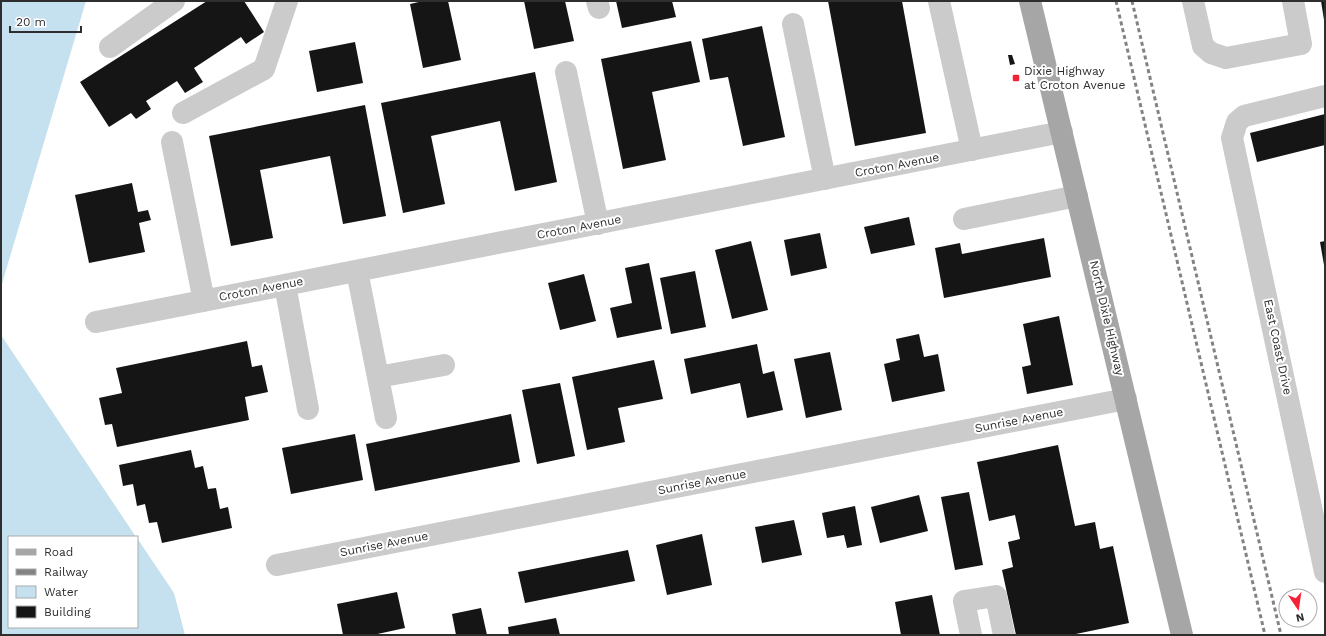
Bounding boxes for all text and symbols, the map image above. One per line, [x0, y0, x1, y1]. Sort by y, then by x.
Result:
scale bar [10, 8, 81, 34]
text: 20 m [16, 15, 46, 29]
place label: Dixie Highway at Croton Avenue [1024, 64, 1125, 92]
marker: Dixie Highway at Croton Avenue [1011, 73, 1021, 83]
street label: Croton Avenue [854, 150, 940, 180]
street label: Croton Avenue [536, 212, 622, 242]
street label: North Dixie Highway [1087, 259, 1127, 378]
street label: Croton Avenue [218, 274, 304, 304]
street label: East Coast Drive [1261, 298, 1295, 396]
street label: Sunrise Avenue [974, 405, 1065, 435]
street label: Sunrise Avenue [657, 467, 748, 497]
street label: Sunrise Avenue [339, 529, 430, 559]
legend [8, 536, 138, 628]
text: Road [44, 545, 73, 559]
text: Railway [44, 565, 89, 579]
text: Water [44, 585, 79, 599]
north arrow [1278, 588, 1318, 628]
text: Building [44, 605, 91, 619]
text: N [1295, 610, 1306, 625]

